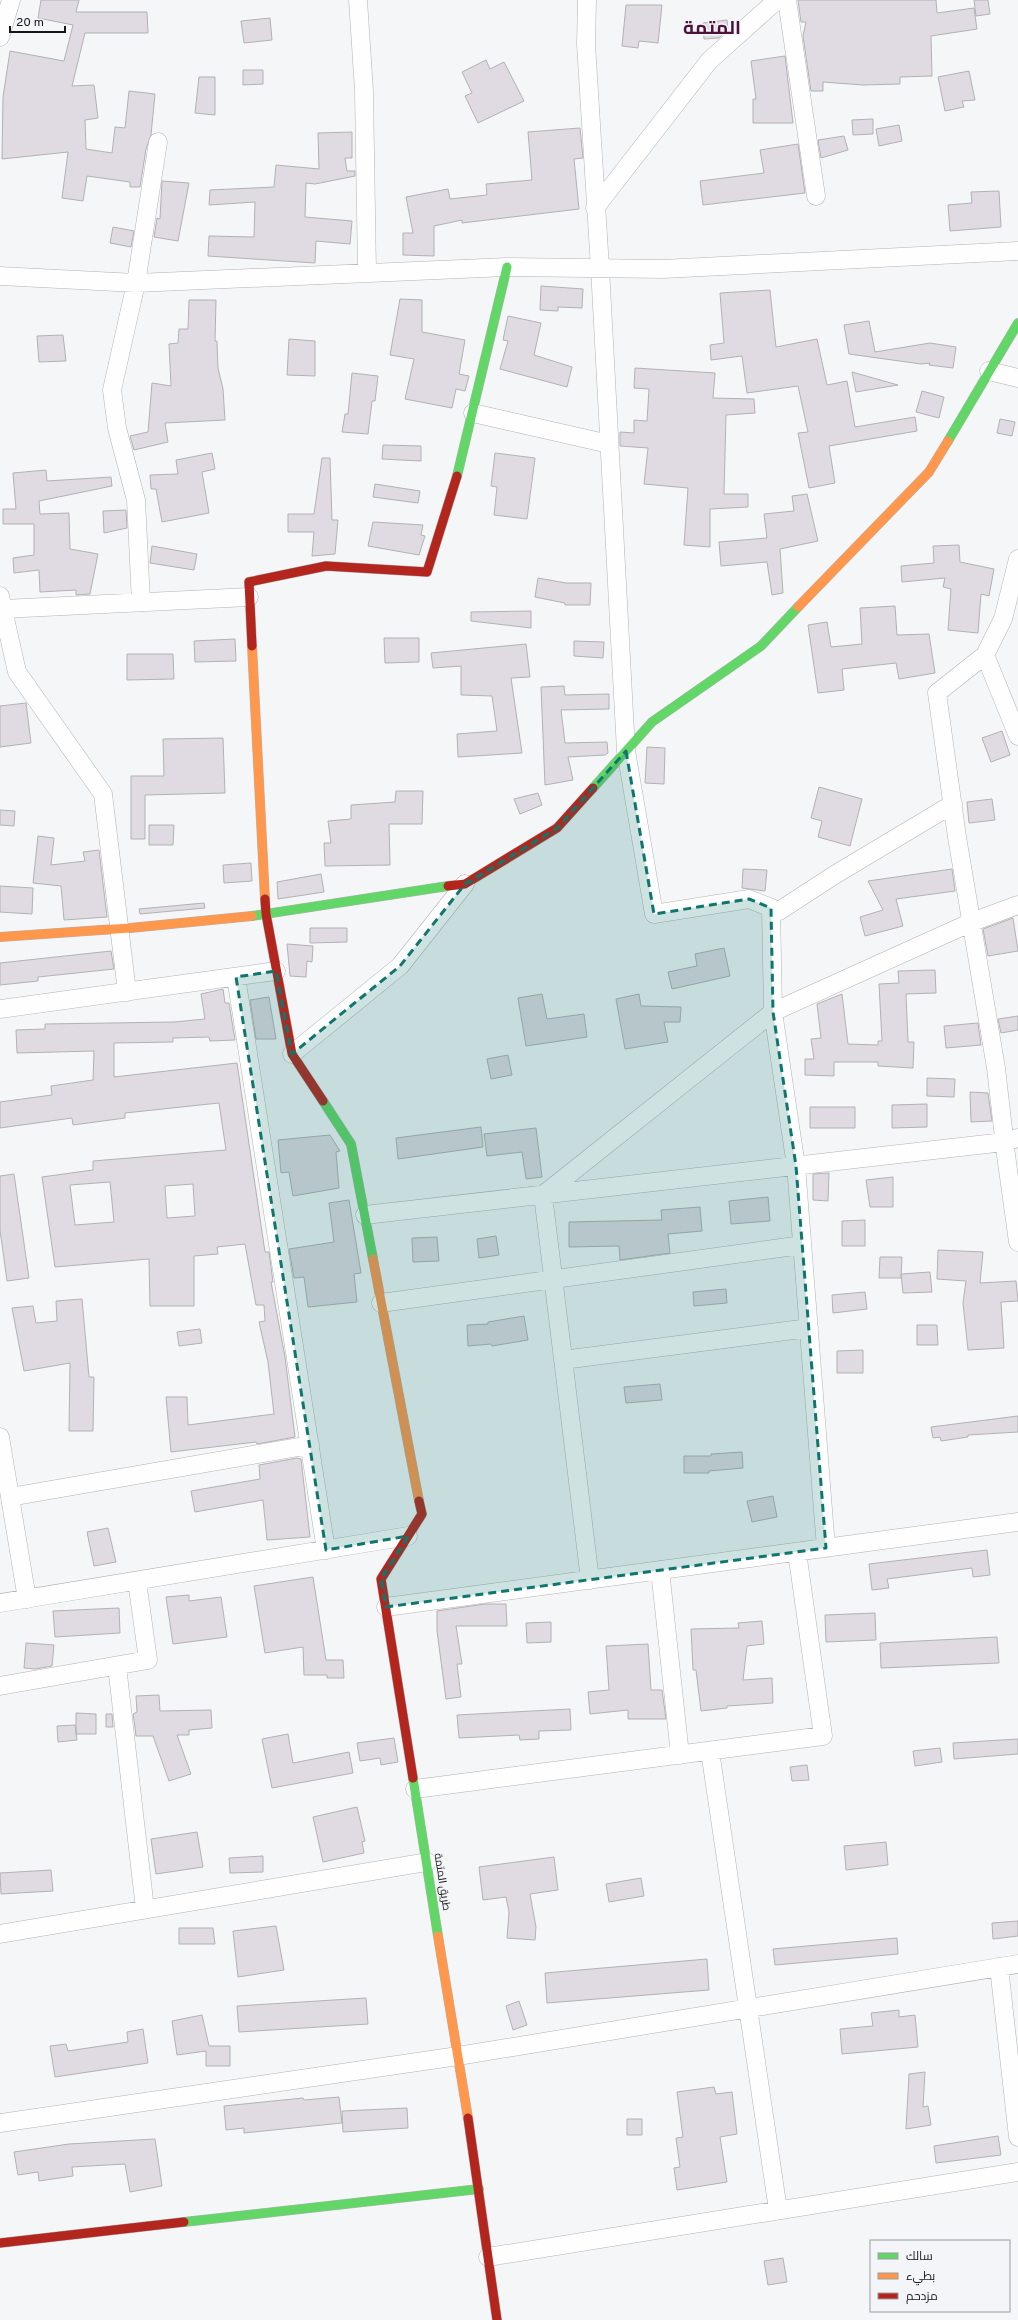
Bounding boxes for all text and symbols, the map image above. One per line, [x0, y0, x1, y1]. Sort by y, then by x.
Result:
scale bar [10, 8, 65, 34]
text: 20 m [16, 15, 44, 31]
district label: المتمة [683, 17, 741, 41]
street label: طريق المتمة [431, 1852, 453, 1912]
legend [870, 2240, 1010, 2312]
text: سالك [906, 2249, 933, 2265]
text: بطيء [906, 2269, 935, 2286]
text: مزدحم [906, 2289, 938, 2305]

